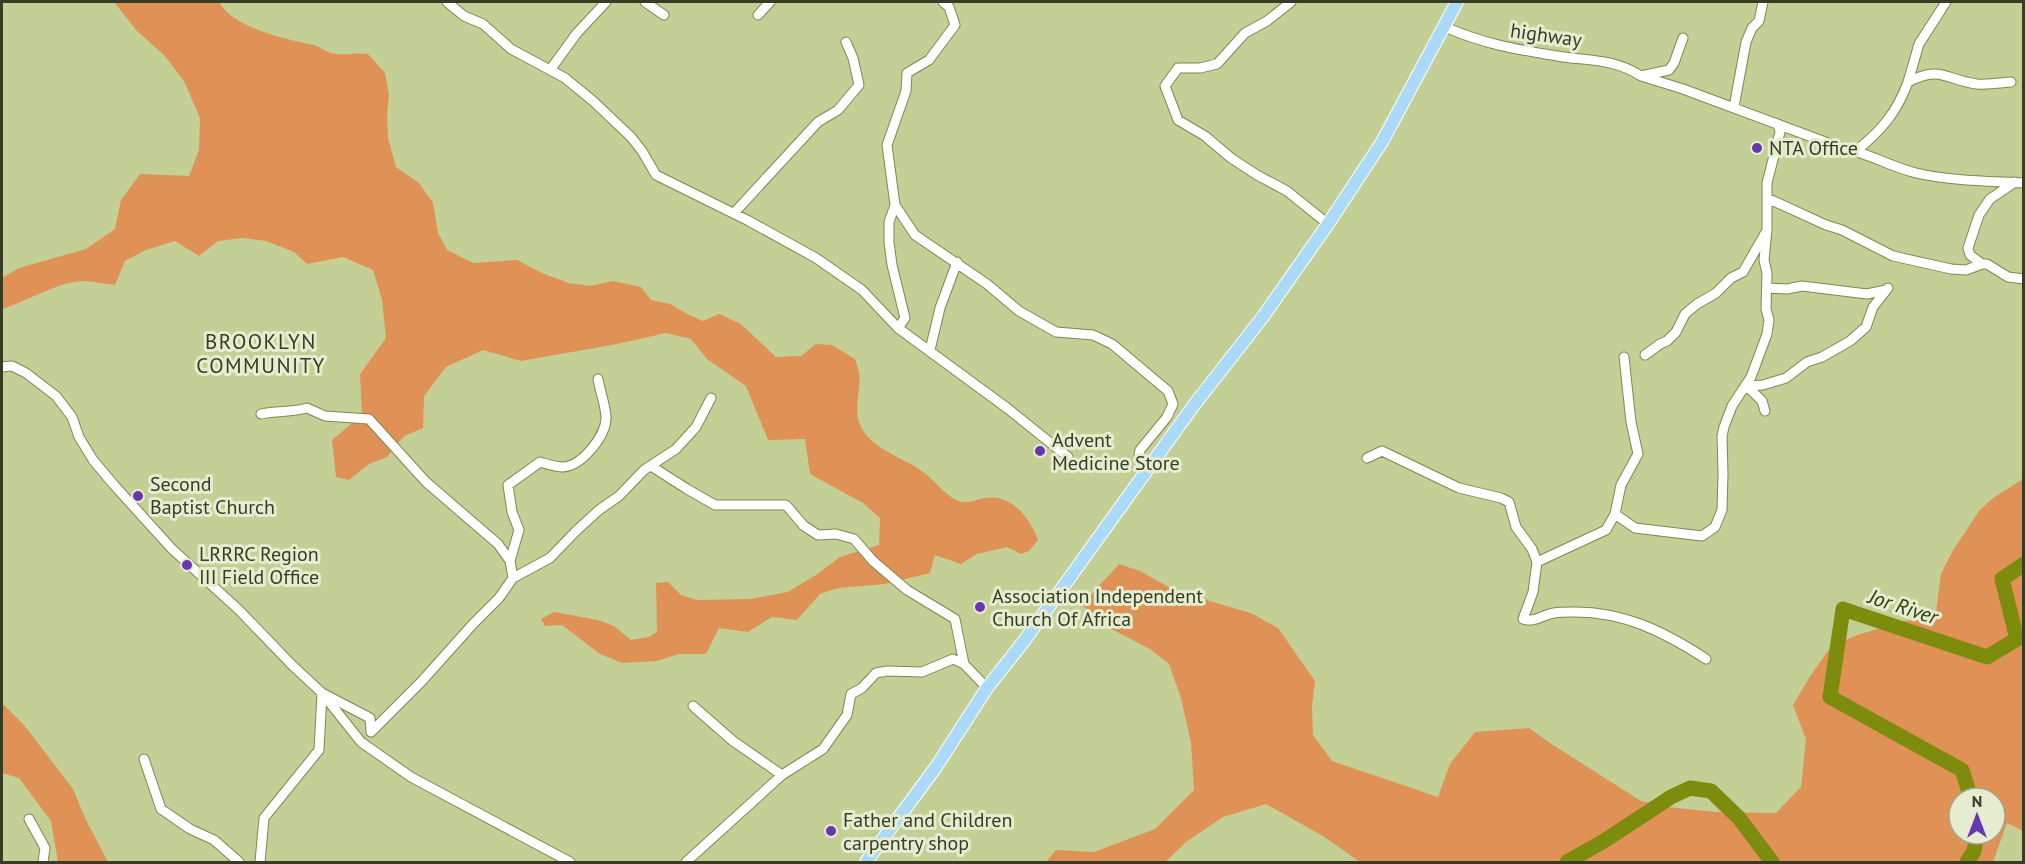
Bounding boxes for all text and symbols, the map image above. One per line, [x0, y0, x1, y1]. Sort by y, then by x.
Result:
street label: highway [1509, 17, 1584, 53]
place label: NTA Office [1769, 135, 1858, 161]
marker: NTA Office [1750, 141, 1764, 155]
district label: BROOKLYN COMMUNITY [196, 328, 326, 379]
place label: Advent Medicine Store [1052, 427, 1180, 476]
marker: Advent Medicine Store [1033, 444, 1047, 458]
place label: Second Baptist Church [150, 471, 275, 520]
marker: Second Baptist Church [131, 489, 145, 503]
place label: LRRRC Region III Field Office [199, 541, 319, 590]
marker: LRRRC Region III Field Office [180, 558, 194, 572]
water label: Jor River [1863, 582, 1943, 631]
place label: Association Independent Church Of Africa [992, 583, 1203, 632]
marker: Association Independent Church Of Africa [973, 600, 987, 614]
north arrow [1947, 786, 2007, 846]
text: N [1972, 791, 1982, 811]
place label: Father and Children carpentry shop [843, 807, 1012, 856]
marker: Father and Children carpentry shop [824, 824, 838, 838]

